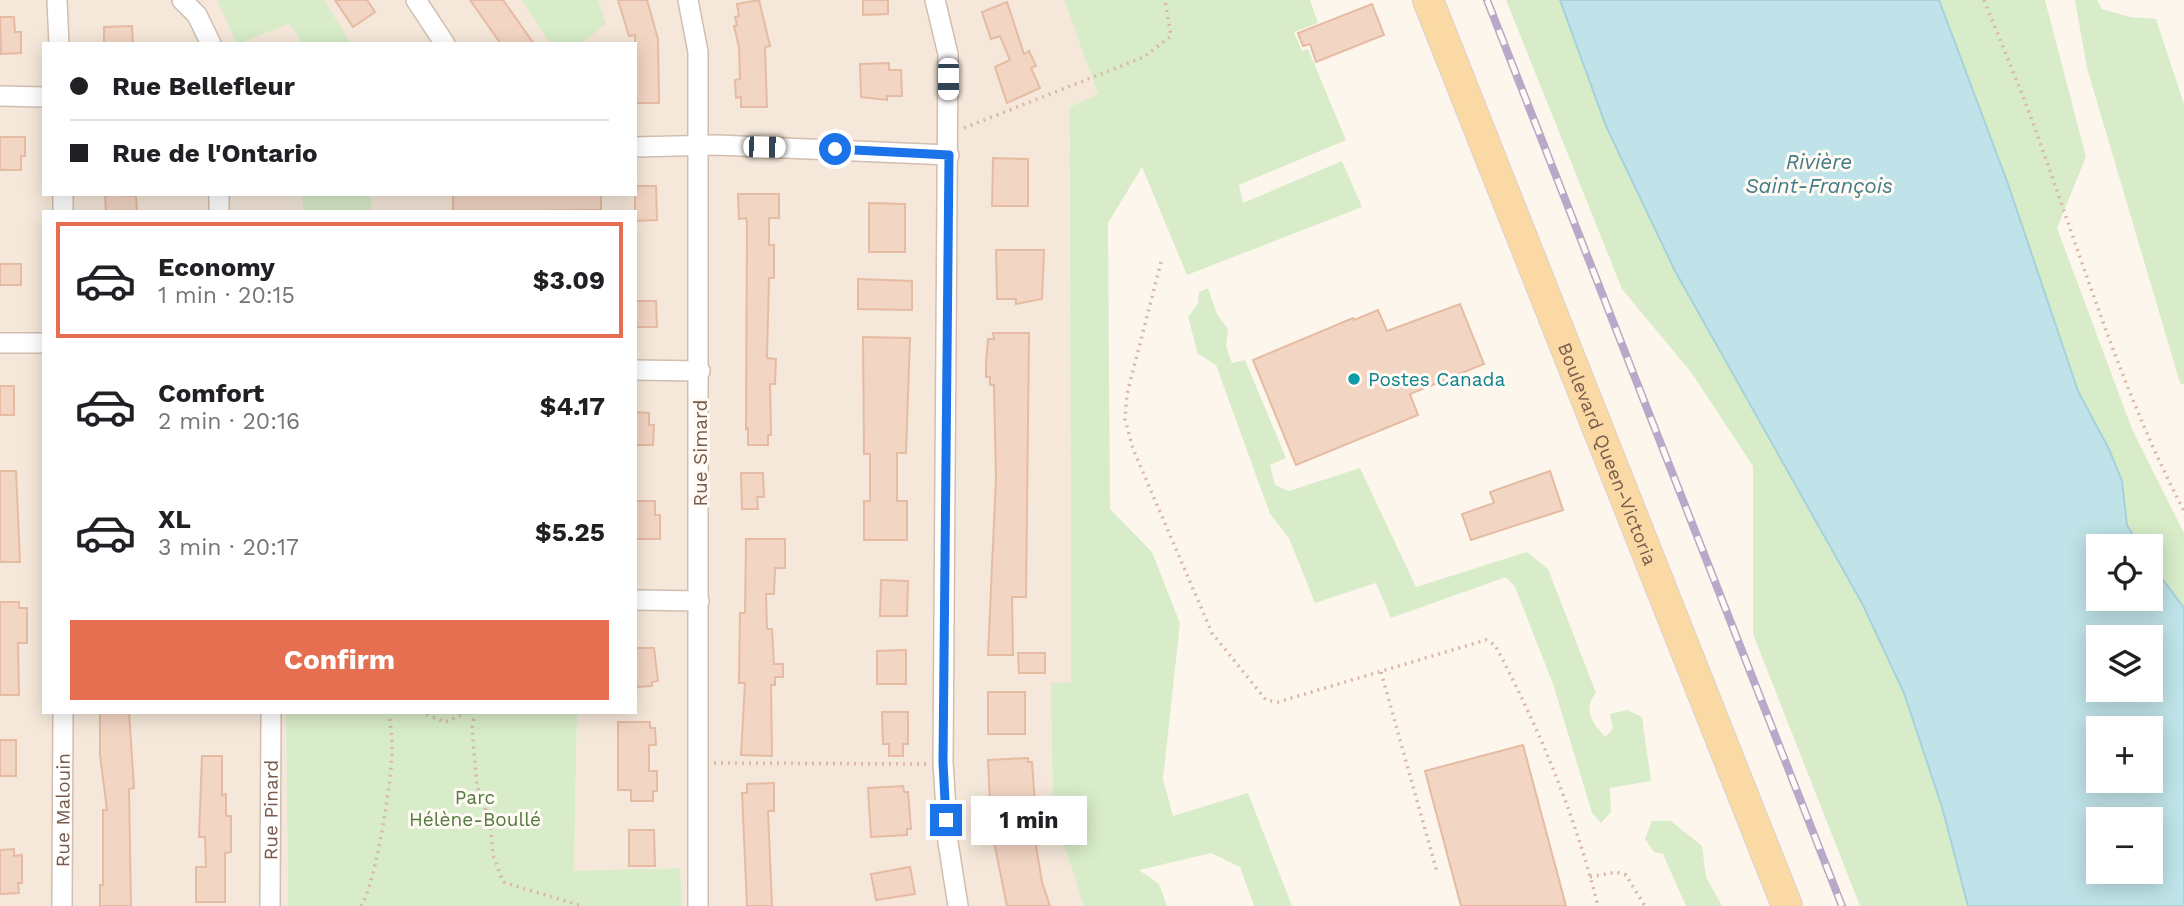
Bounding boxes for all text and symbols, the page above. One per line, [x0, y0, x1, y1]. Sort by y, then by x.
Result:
car [938, 58, 959, 100]
text: Rue Bellefleur [112, 71, 295, 101]
route start [819, 133, 851, 165]
car [743, 136, 786, 158]
text: Rue de l'Ontario [112, 138, 318, 168]
water label: Rivière Saint-François [1745, 149, 1893, 198]
icon: car [74, 249, 137, 312]
text: Economy [158, 252, 275, 282]
text: $3.09 [533, 265, 605, 295]
text: 1 min · 20:15 [158, 282, 295, 309]
street label: Boulevard Queen-Victoria [1553, 339, 1662, 569]
place label: Postes Canada [1368, 368, 1505, 391]
marker: Postes Canada [1346, 371, 1362, 387]
icon: car [74, 375, 137, 438]
text: Comfort [158, 378, 264, 408]
text: $4.17 [540, 391, 605, 421]
street label: Rue Simard [689, 400, 712, 506]
text: 2 min · 20:16 [158, 408, 300, 435]
icon: car [74, 501, 137, 564]
text: XL [158, 504, 191, 534]
text: $5.25 [535, 517, 605, 547]
text: 3 min · 20:17 [158, 534, 299, 561]
map controls [2086, 534, 2163, 884]
button: locate [2086, 534, 2163, 611]
button: Confirm [70, 620, 609, 700]
button: layers [2086, 625, 2163, 702]
button: + [2086, 716, 2163, 793]
street label: Rue Malouin [51, 753, 74, 867]
street label: Rue Pinard [259, 760, 282, 860]
park label: Parc Hélène-Boullé [409, 786, 541, 831]
callout: 1 min [970, 796, 1086, 844]
route end [930, 804, 962, 836]
text: 1 min [999, 807, 1059, 834]
button: − [2086, 807, 2163, 884]

